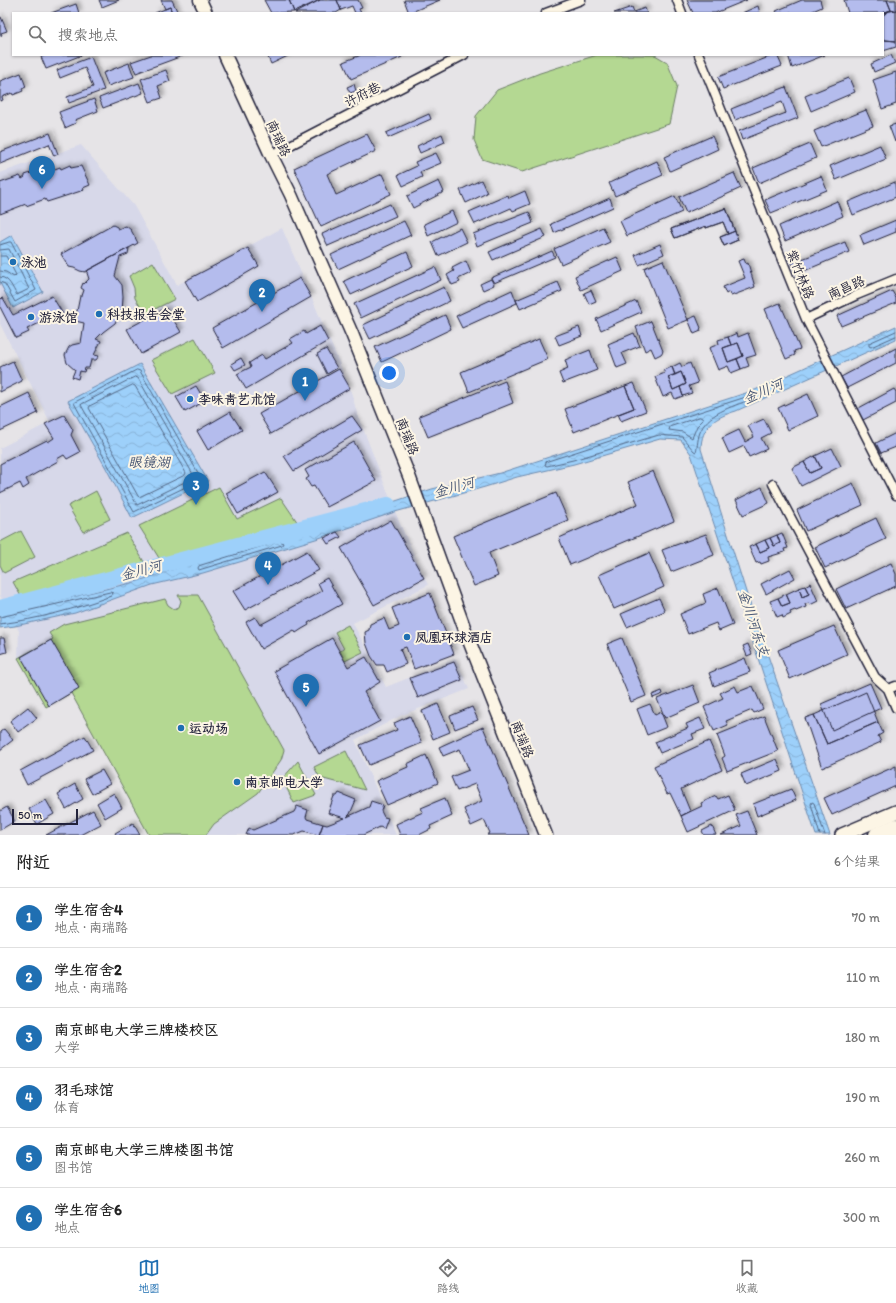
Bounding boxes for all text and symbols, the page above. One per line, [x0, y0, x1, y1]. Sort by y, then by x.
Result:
search box [12, 12, 884, 56]
icon: search [26, 23, 48, 45]
text: 搜索地点 [58, 26, 118, 44]
street label: 许府巷 [341, 79, 383, 110]
street label: 南瑞路 [264, 117, 294, 159]
pin: 6 [29, 156, 55, 189]
street label: 紫竹林路 [784, 247, 817, 301]
place label: 泳池 [21, 255, 47, 270]
marker: 泳池 [8, 257, 18, 267]
street label: 南昌路 [825, 273, 867, 302]
pin: 2 [249, 279, 275, 312]
place label: 科技报告会堂 [107, 307, 185, 322]
marker: 科技报告会堂 [94, 309, 104, 319]
place label: 游泳馆 [39, 310, 78, 325]
marker: 游泳馆 [26, 312, 36, 322]
your location [379, 363, 399, 383]
pin: 1 [292, 368, 318, 401]
water label: 金川河 [741, 374, 788, 408]
place label: 李味青艺术馆 [198, 392, 276, 407]
marker: 李味青艺术馆 [185, 394, 195, 404]
street label: 南瑞路 [393, 415, 422, 457]
water label: 眼镜湖 [128, 454, 172, 471]
pin: 3 [183, 472, 209, 505]
water label: 金川河 [432, 473, 479, 501]
pin: 4 [255, 552, 281, 585]
water label: 金川河 [119, 556, 166, 584]
water label: 金川河东支 [734, 587, 773, 659]
place label: 凤凰环球酒店 [415, 630, 493, 645]
marker: 凤凰环球酒店 [402, 632, 412, 642]
pin: 5 [293, 674, 319, 707]
street label: 南瑞路 [508, 718, 537, 760]
place label: 运动场 [189, 721, 228, 736]
marker: 运动场 [176, 723, 186, 733]
place label: 南京邮电大学 [245, 775, 323, 790]
marker: 南京邮电大学 [232, 777, 242, 787]
scale bar [12, 807, 78, 826]
text: 50 m [18, 809, 42, 822]
text: 附近 [16, 852, 50, 872]
text: 6个结果 [834, 854, 880, 869]
text: 学生宿舍4 [54, 901, 123, 919]
text: 1 [26, 910, 32, 925]
text: 70 m [852, 910, 880, 925]
text: 地点 · 南瑞路 [54, 920, 128, 935]
text: 学生宿舍2 [54, 961, 122, 979]
text: 2 [26, 970, 32, 985]
text: 110 m [846, 970, 880, 985]
text: 地点 · 南瑞路 [54, 980, 128, 995]
text: 南京邮电大学三牌楼校区 [54, 1021, 219, 1039]
text: 3 [25, 1030, 33, 1045]
text: 180 m [845, 1030, 880, 1045]
text: 大学 [54, 1040, 80, 1055]
text: 羽毛球馆 [54, 1081, 114, 1099]
text: 4 [25, 1090, 33, 1105]
text: 190 m [845, 1090, 880, 1105]
text: 体育 [54, 1100, 80, 1115]
text: 南京邮电大学三牌楼图书馆 [54, 1141, 234, 1159]
text: 5 [26, 1150, 32, 1165]
text: 260 m [844, 1150, 880, 1165]
text: 图书馆 [54, 1160, 93, 1175]
text: 学生宿舍6 [54, 1201, 122, 1219]
text: 6 [26, 1210, 32, 1225]
text: 300 m [843, 1210, 880, 1225]
text: 地点 [54, 1220, 80, 1235]
tab: 地图 [138, 1257, 160, 1295]
tab: 路线 [437, 1257, 459, 1295]
tab: 收藏 [736, 1257, 758, 1295]

